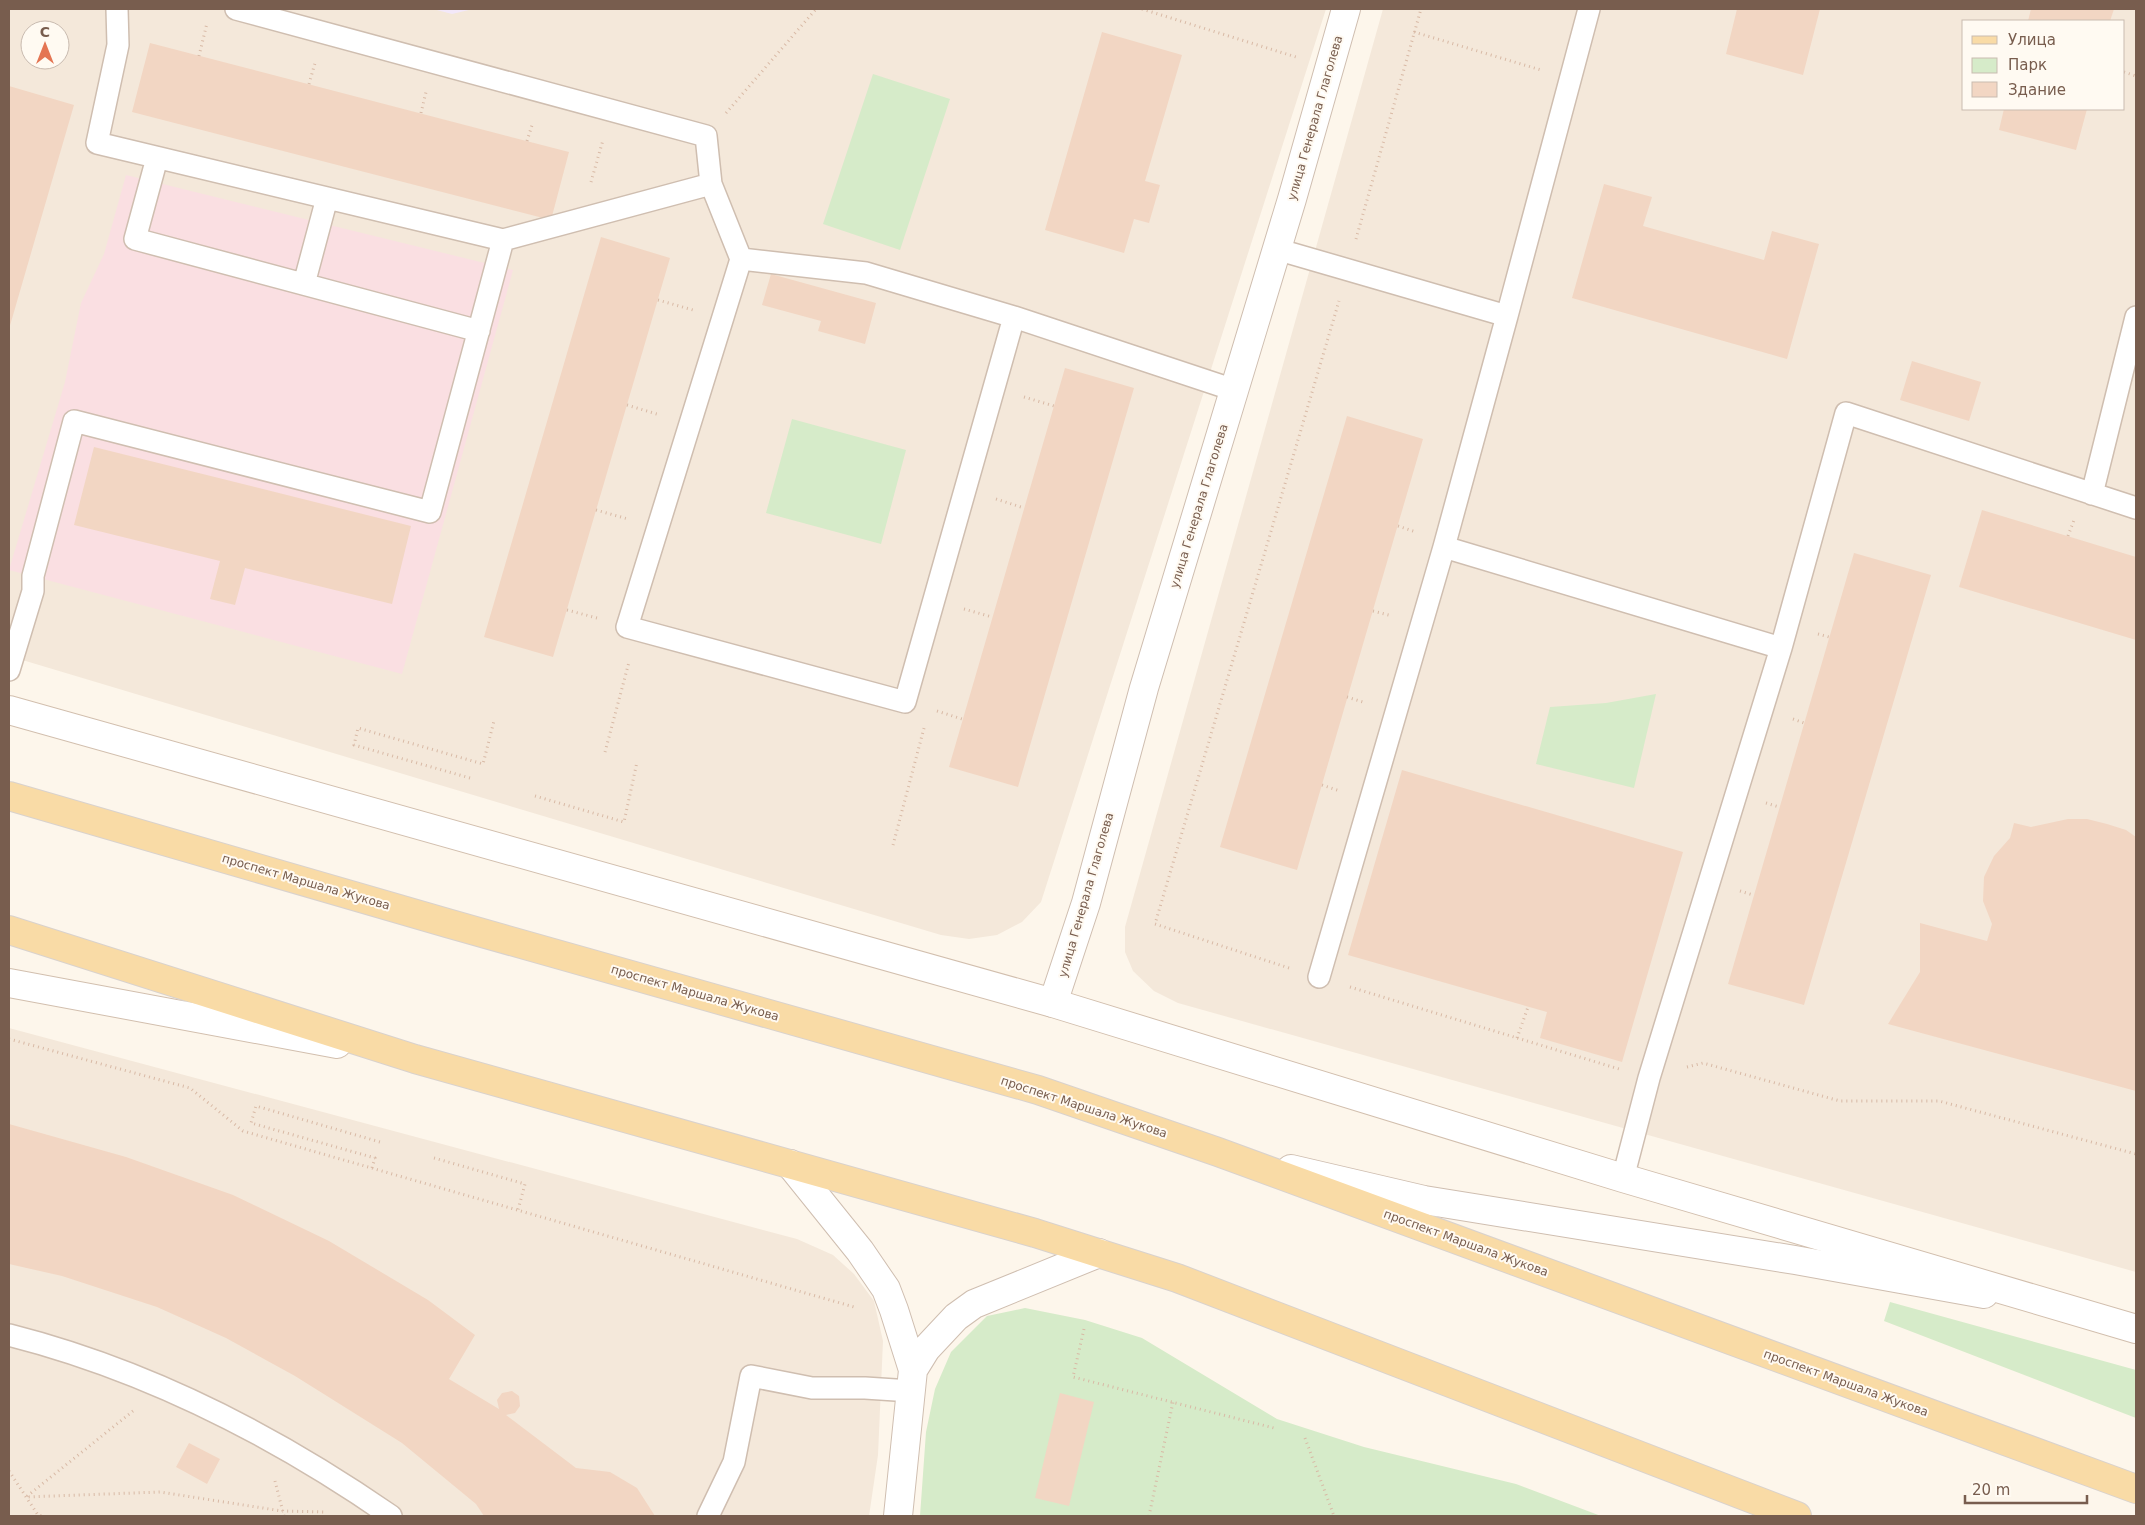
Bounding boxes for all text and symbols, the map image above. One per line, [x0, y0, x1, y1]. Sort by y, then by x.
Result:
north arrow [20, 20, 70, 70]
legend [1962, 20, 2125, 110]
text: С [40, 24, 50, 40]
text: Улица [2008, 31, 2056, 49]
street label: улица Генерала Глаголева [1285, 34, 1345, 202]
text: Парк [2008, 56, 2047, 74]
text: Здание [2008, 81, 2066, 99]
street label: улица Генерала Глаголева [1167, 422, 1231, 590]
street label: улица Генерала Глаголева [1056, 811, 1116, 979]
street label: проспект Маршала Жукова [220, 851, 392, 913]
street label: проспект Маршала Жукова [609, 962, 781, 1024]
street label: проспект Маршала Жукова [999, 1073, 1169, 1141]
street label: проспект Маршала Жукова [1382, 1207, 1550, 1279]
street label: проспект Маршала Жукова [1762, 1347, 1930, 1419]
scale bar [1965, 1472, 2088, 1504]
text: 20 m [1972, 1481, 2010, 1499]

